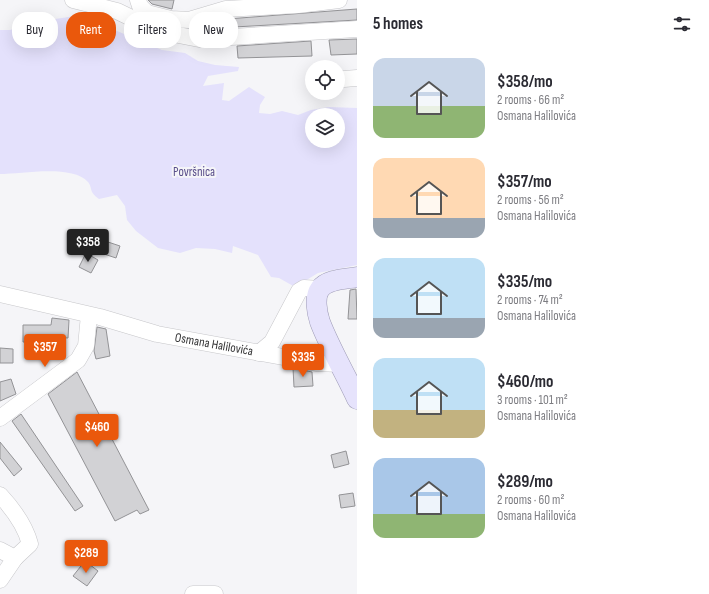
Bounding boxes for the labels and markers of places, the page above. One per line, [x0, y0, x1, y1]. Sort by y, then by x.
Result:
pin: $358 [64, 229, 112, 263]
pin: $357 [21, 334, 69, 368]
pin: $335 [279, 344, 327, 378]
pin: $460 [73, 414, 121, 448]
pin: $289 [62, 540, 110, 574]

